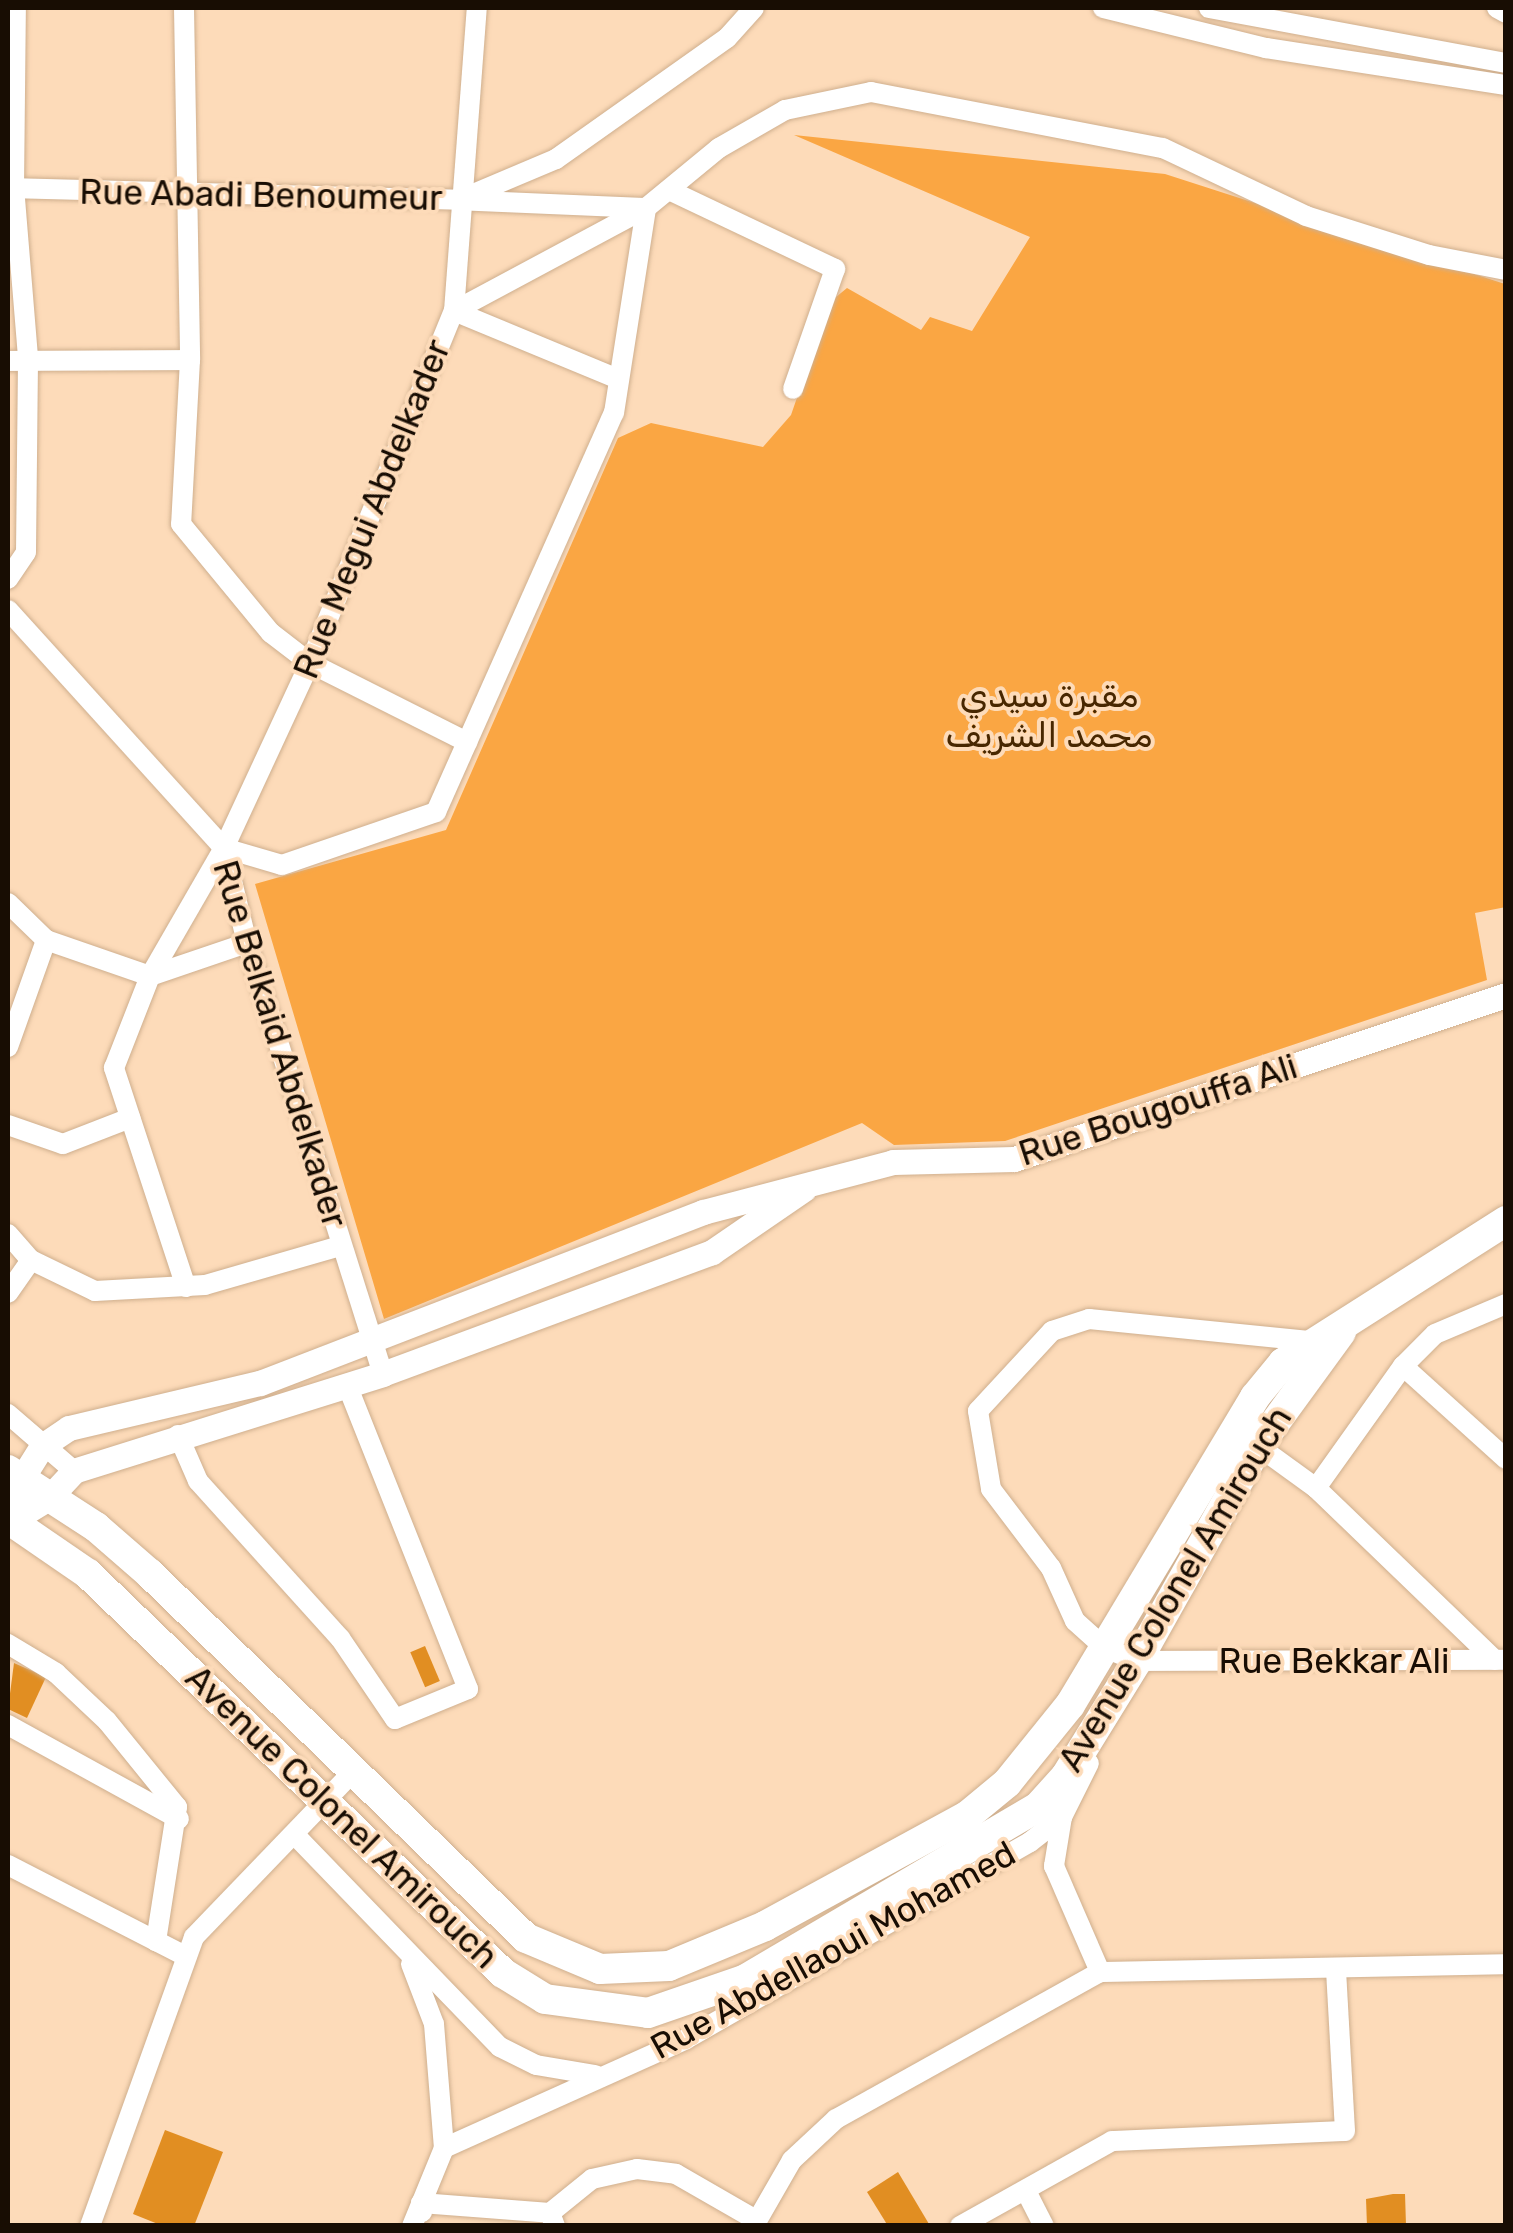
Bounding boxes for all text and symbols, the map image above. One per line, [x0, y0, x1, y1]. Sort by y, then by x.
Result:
street label: Rue Abadi Benoumeur [79, 171, 443, 219]
street label: Rue Megui Abdelkader [285, 333, 459, 685]
park label: مقبرة سيدي محمد الشريف [945, 674, 1153, 756]
street label: Rue Belkaid Abdelkader [204, 855, 356, 1233]
street label: Rue Bougouffa Ali [1013, 1045, 1303, 1175]
street label: Avenue Colonel Amirouch [1049, 1399, 1301, 1779]
street label: Rue Bekkar Ali [1218, 1640, 1450, 1682]
street label: Avenue Colonel Amirouch [177, 1656, 507, 1978]
street label: Rue Abdellaoui Mohamed [643, 1832, 1023, 2068]

